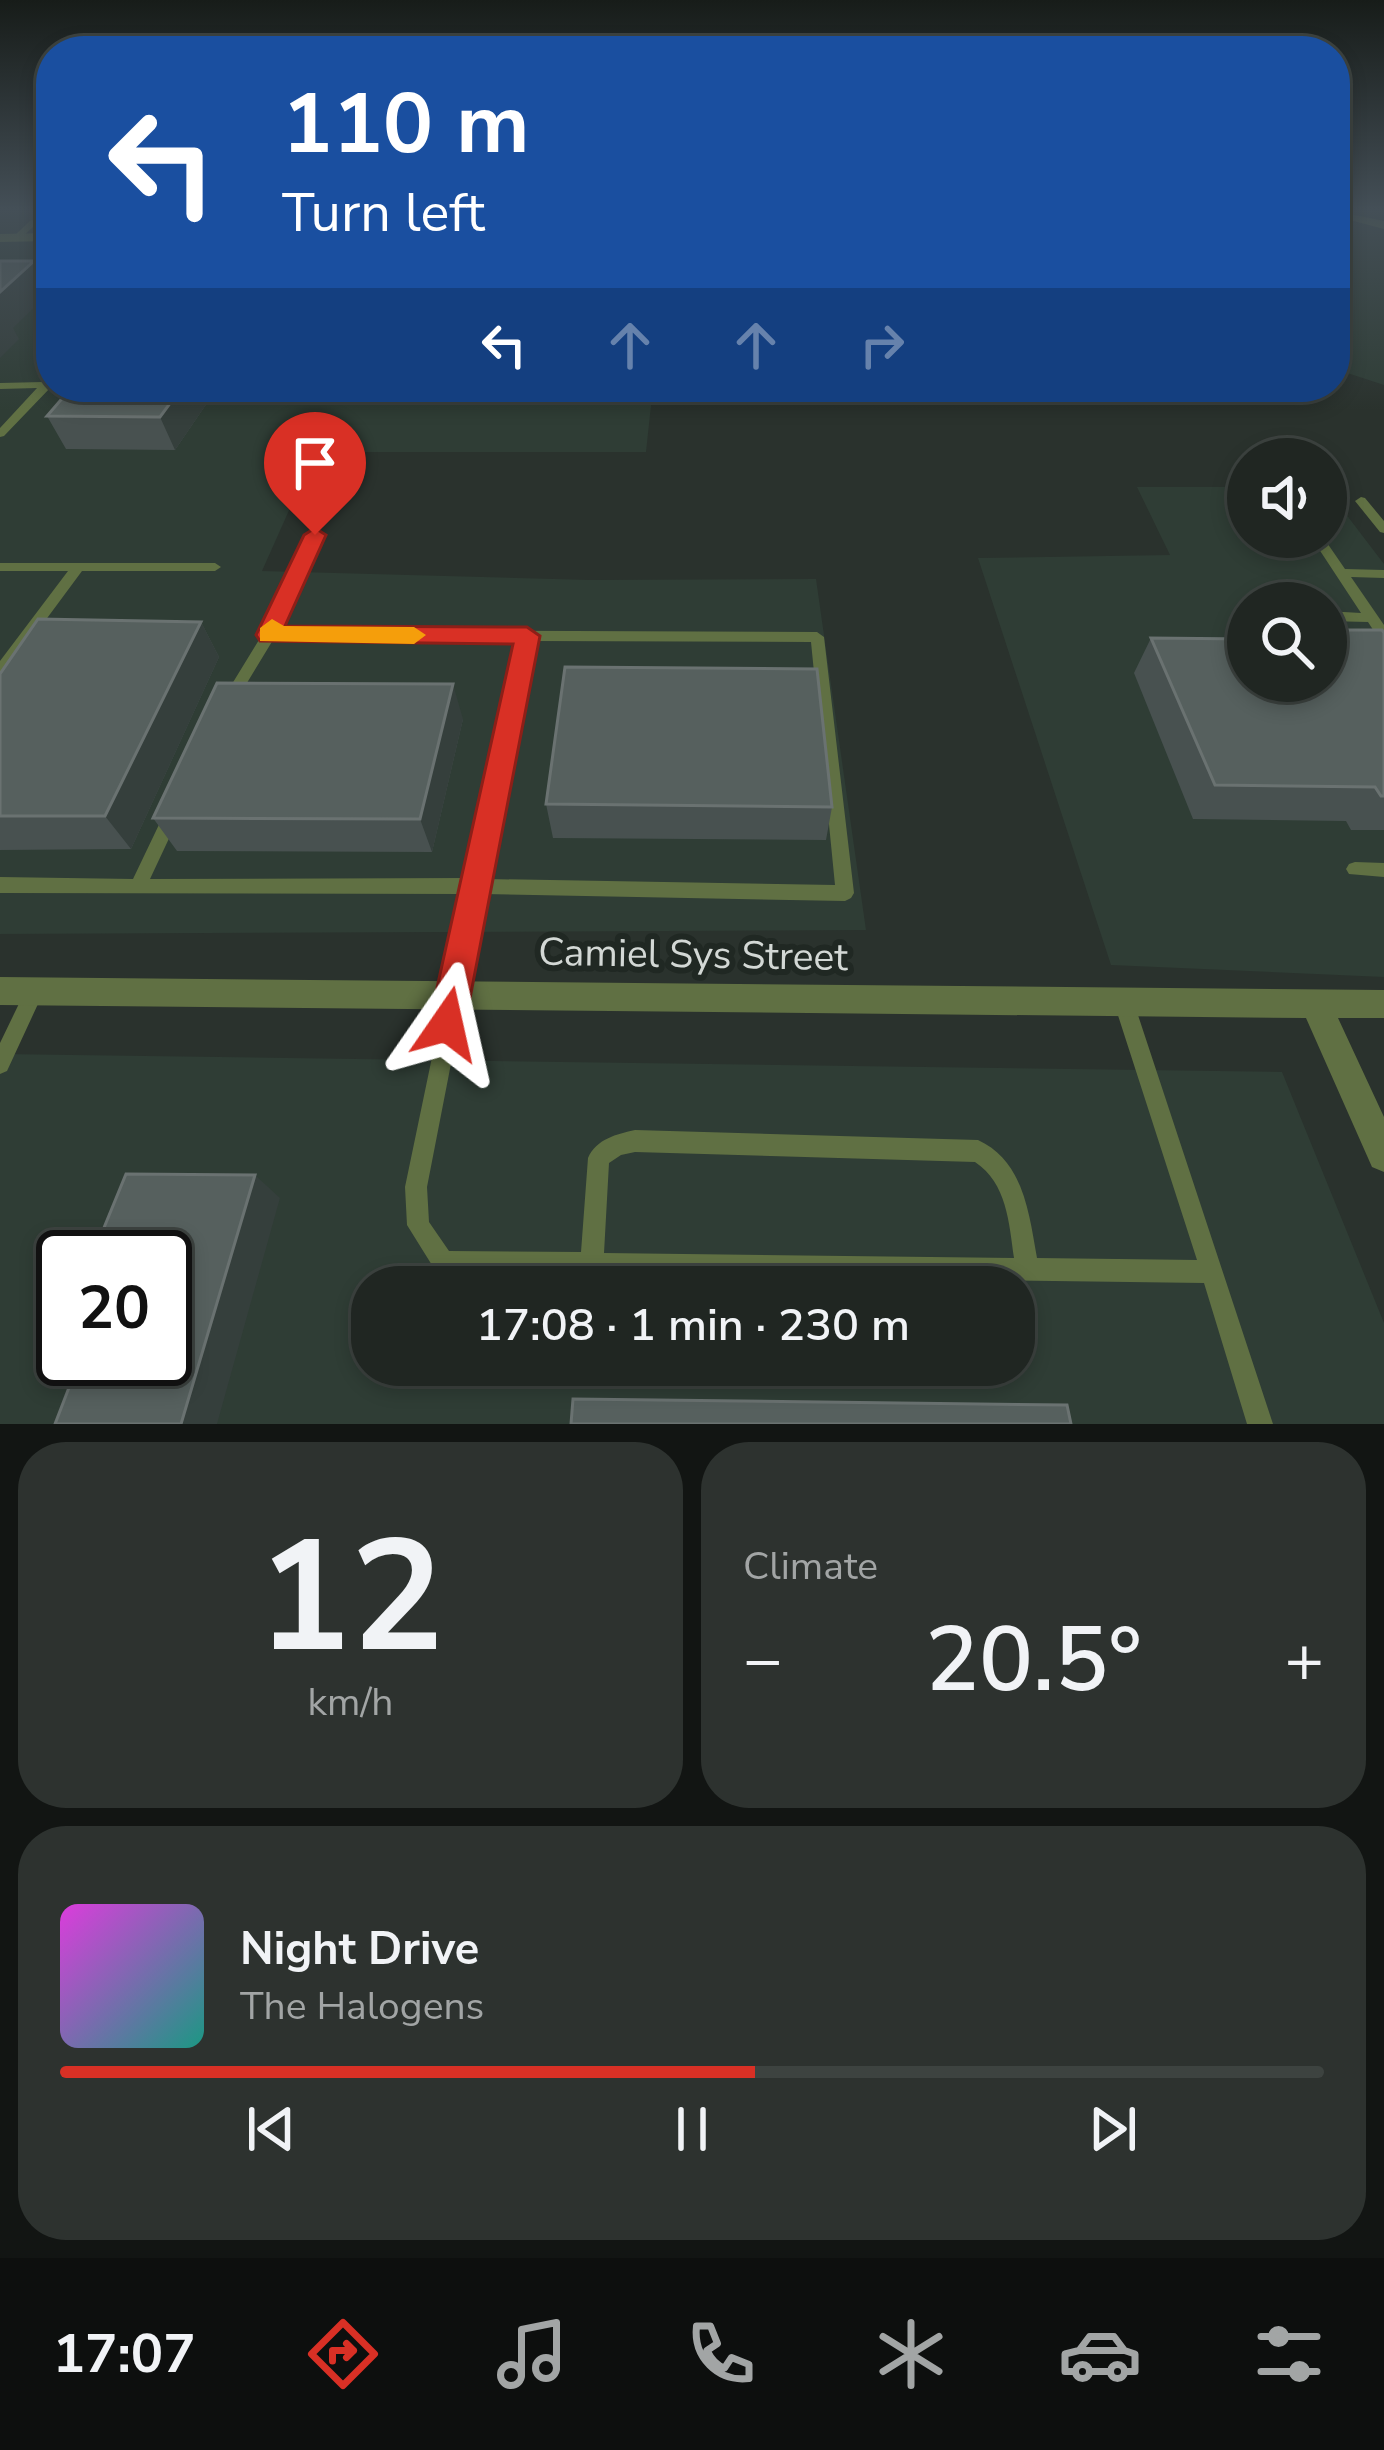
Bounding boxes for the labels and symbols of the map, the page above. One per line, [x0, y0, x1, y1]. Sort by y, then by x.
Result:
pin [264, 412, 366, 535]
street label: Camiel Sys Street [538, 926, 849, 984]
position arrow [384, 961, 510, 1087]
speed limit sign: 20 [36, 1230, 192, 1386]

